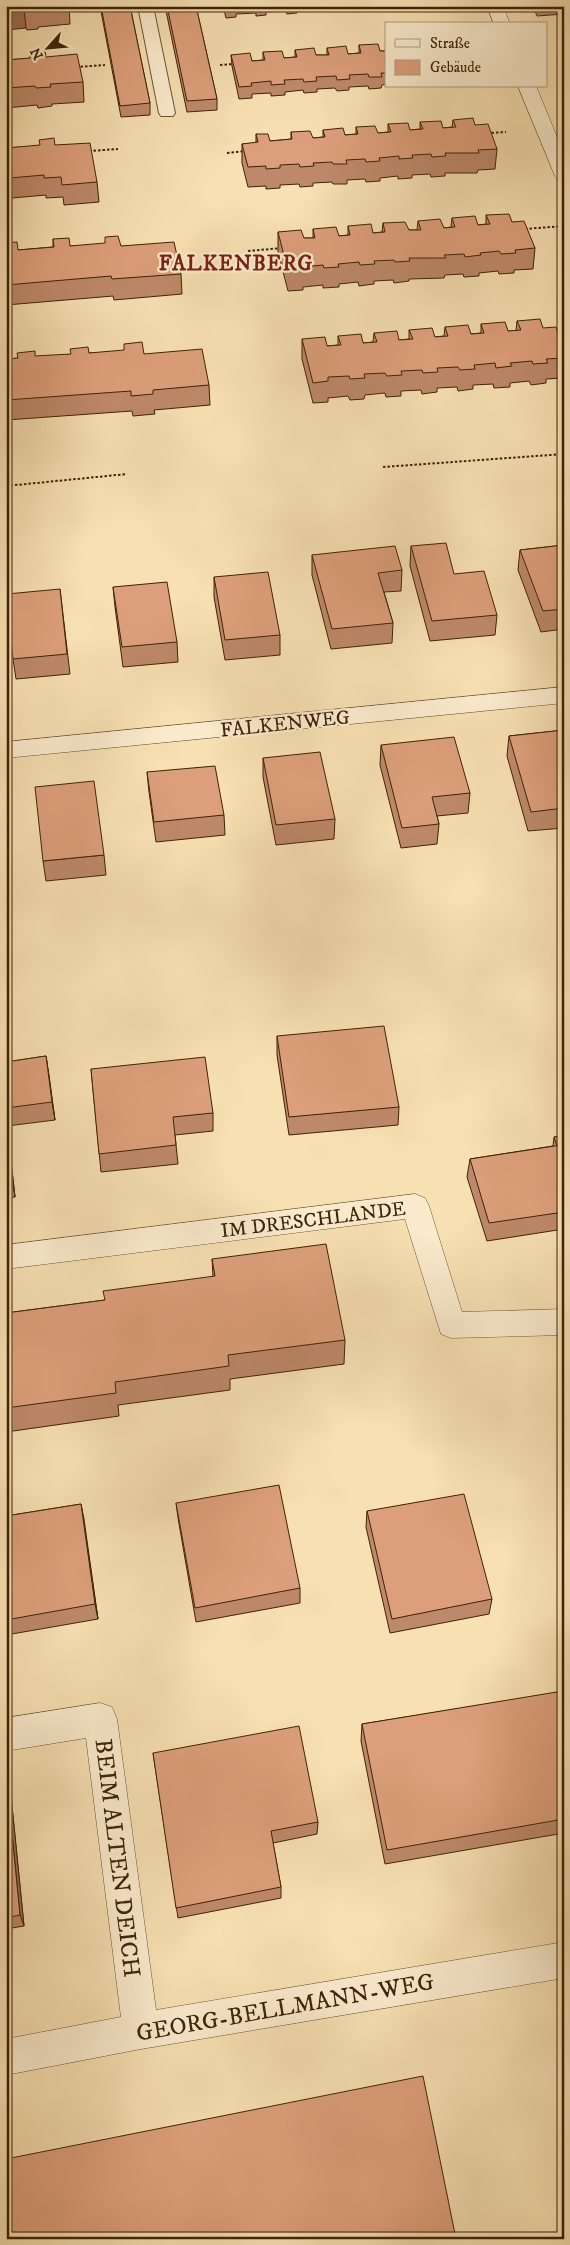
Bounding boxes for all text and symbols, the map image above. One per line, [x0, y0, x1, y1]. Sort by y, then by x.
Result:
north arrow [22, 22, 72, 72]
legend [385, 22, 548, 88]
text: Straße [430, 34, 470, 53]
text: N [26, 44, 48, 63]
text: Gebäude [430, 58, 481, 77]
district label: FALKENBERG [159, 251, 313, 277]
street label: FALKENWEG [219, 705, 351, 744]
street label: IM DRESCHLANDE [219, 1197, 407, 1244]
street label: BEIM ALTEN DEICH [87, 1737, 147, 1979]
street label: GEORG-BELLMANN-WEG [134, 1967, 437, 2049]

